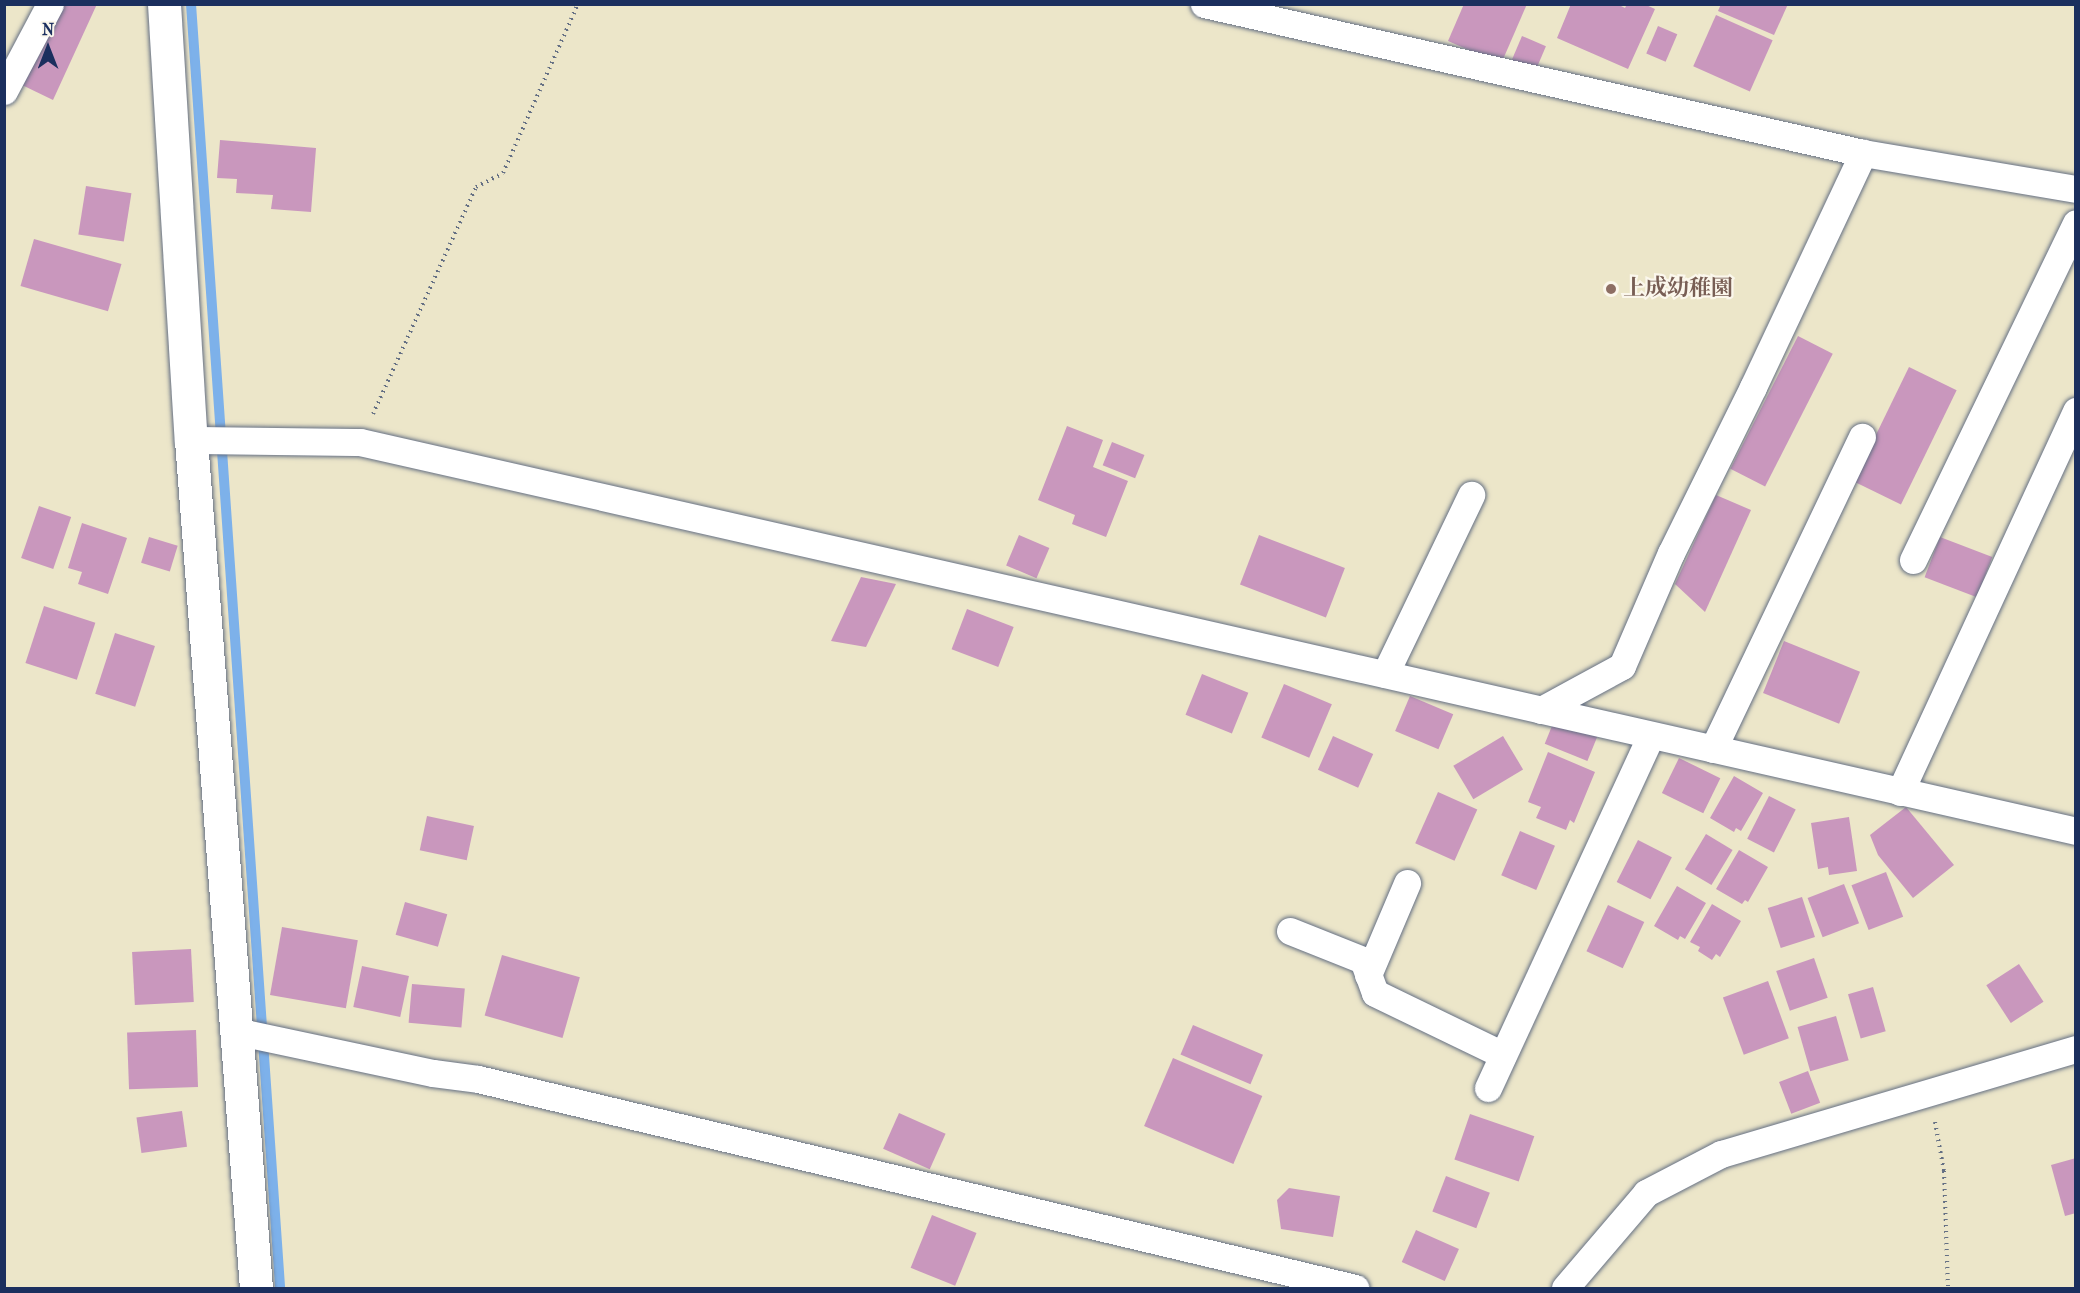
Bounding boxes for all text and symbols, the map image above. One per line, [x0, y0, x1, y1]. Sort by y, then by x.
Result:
north arrow [18, 18, 78, 78]
text: N [42, 20, 54, 39]
place label: 上成幼稚園 [1623, 276, 1733, 302]
marker: 上成幼稚園 [1604, 282, 1618, 296]

